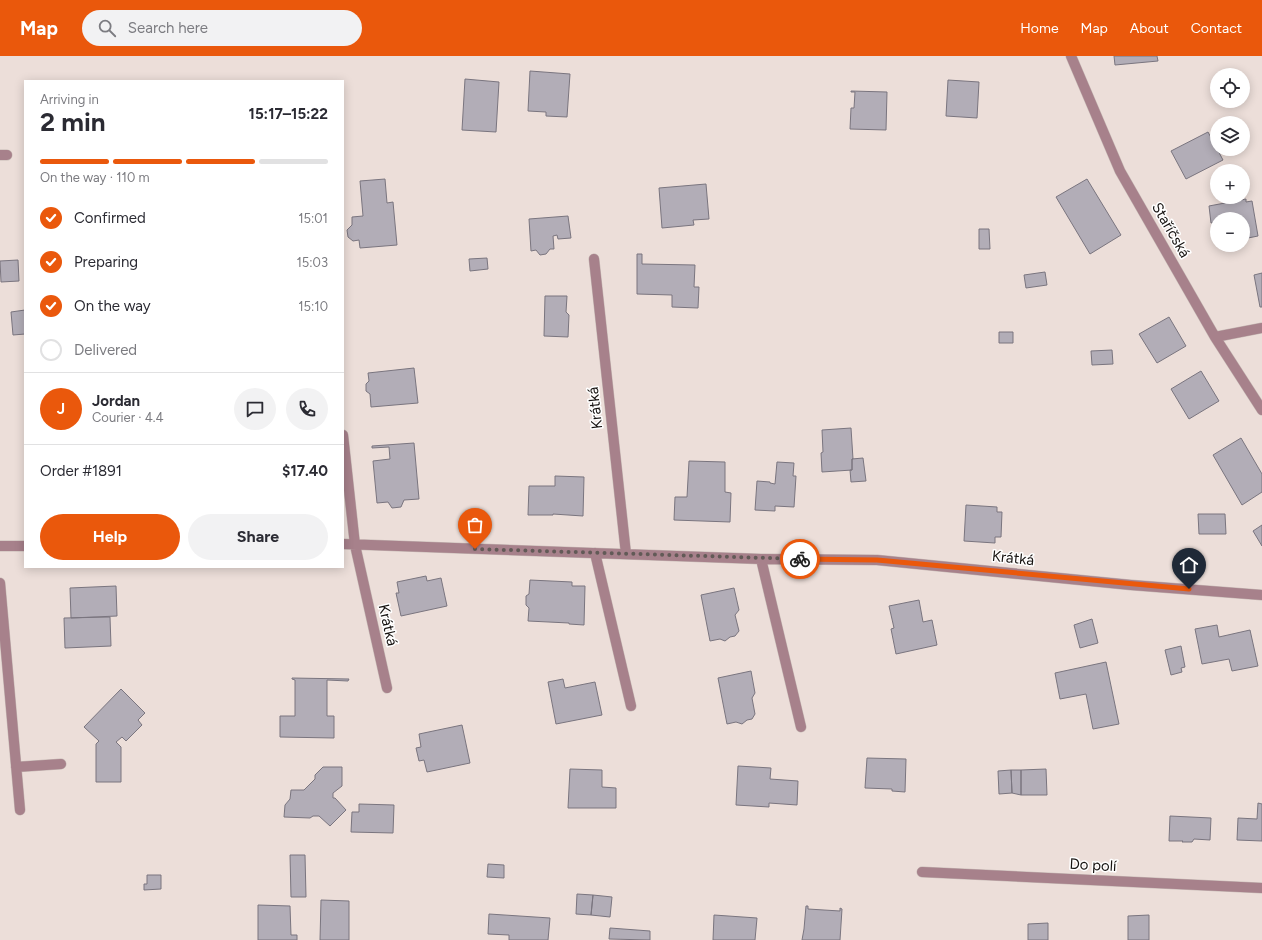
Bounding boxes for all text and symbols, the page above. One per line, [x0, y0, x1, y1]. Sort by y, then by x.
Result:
search box [82, 10, 362, 46]
text: Map [20, 17, 58, 40]
icon: search [96, 17, 118, 39]
text: Search here [128, 19, 208, 37]
text: Home [1020, 20, 1059, 37]
text: Map [1081, 20, 1108, 37]
text: About [1130, 20, 1169, 37]
text: Contact [1191, 20, 1242, 37]
map controls [1210, 68, 1250, 252]
button: locate [1210, 68, 1250, 108]
text: Arriving in [40, 92, 99, 107]
text: 15:17–15:22 [249, 105, 328, 123]
text: 2 min [40, 106, 106, 138]
button: layers [1210, 116, 1250, 156]
button: + [1210, 164, 1250, 204]
text: On the way · 110 m [40, 170, 150, 185]
street label: Staříčská [1148, 199, 1194, 261]
icon: check [40, 207, 62, 229]
text: Confirmed [74, 209, 146, 227]
text: 15:01 [298, 211, 328, 226]
button: − [1210, 212, 1250, 252]
icon: check [40, 251, 62, 273]
text: Preparing [74, 253, 138, 271]
text: 15:03 [296, 255, 328, 270]
icon: check [40, 295, 62, 317]
text: On the way [74, 297, 151, 315]
text: 15:10 [298, 299, 328, 314]
text: Delivered [74, 341, 137, 359]
street label: Krátká [584, 386, 606, 430]
button: chat [234, 388, 276, 430]
button: phone [286, 388, 328, 430]
text: Jordan [92, 392, 140, 410]
text: J [57, 400, 65, 418]
text: Courier · 4.4 [92, 410, 164, 425]
text: Order #1891 [40, 462, 122, 480]
text: $17.40 [282, 462, 328, 480]
pin [458, 508, 492, 549]
button: Help [40, 514, 180, 560]
button: Share [188, 514, 328, 560]
icon: bag [464, 514, 486, 536]
courier [780, 539, 820, 579]
street label: Krátká [991, 547, 1035, 569]
icon: bike [789, 548, 811, 570]
pin [1172, 548, 1206, 589]
icon: home [1178, 554, 1200, 576]
street label: Krátká [374, 602, 402, 648]
street label: Do polí [1069, 855, 1118, 875]

